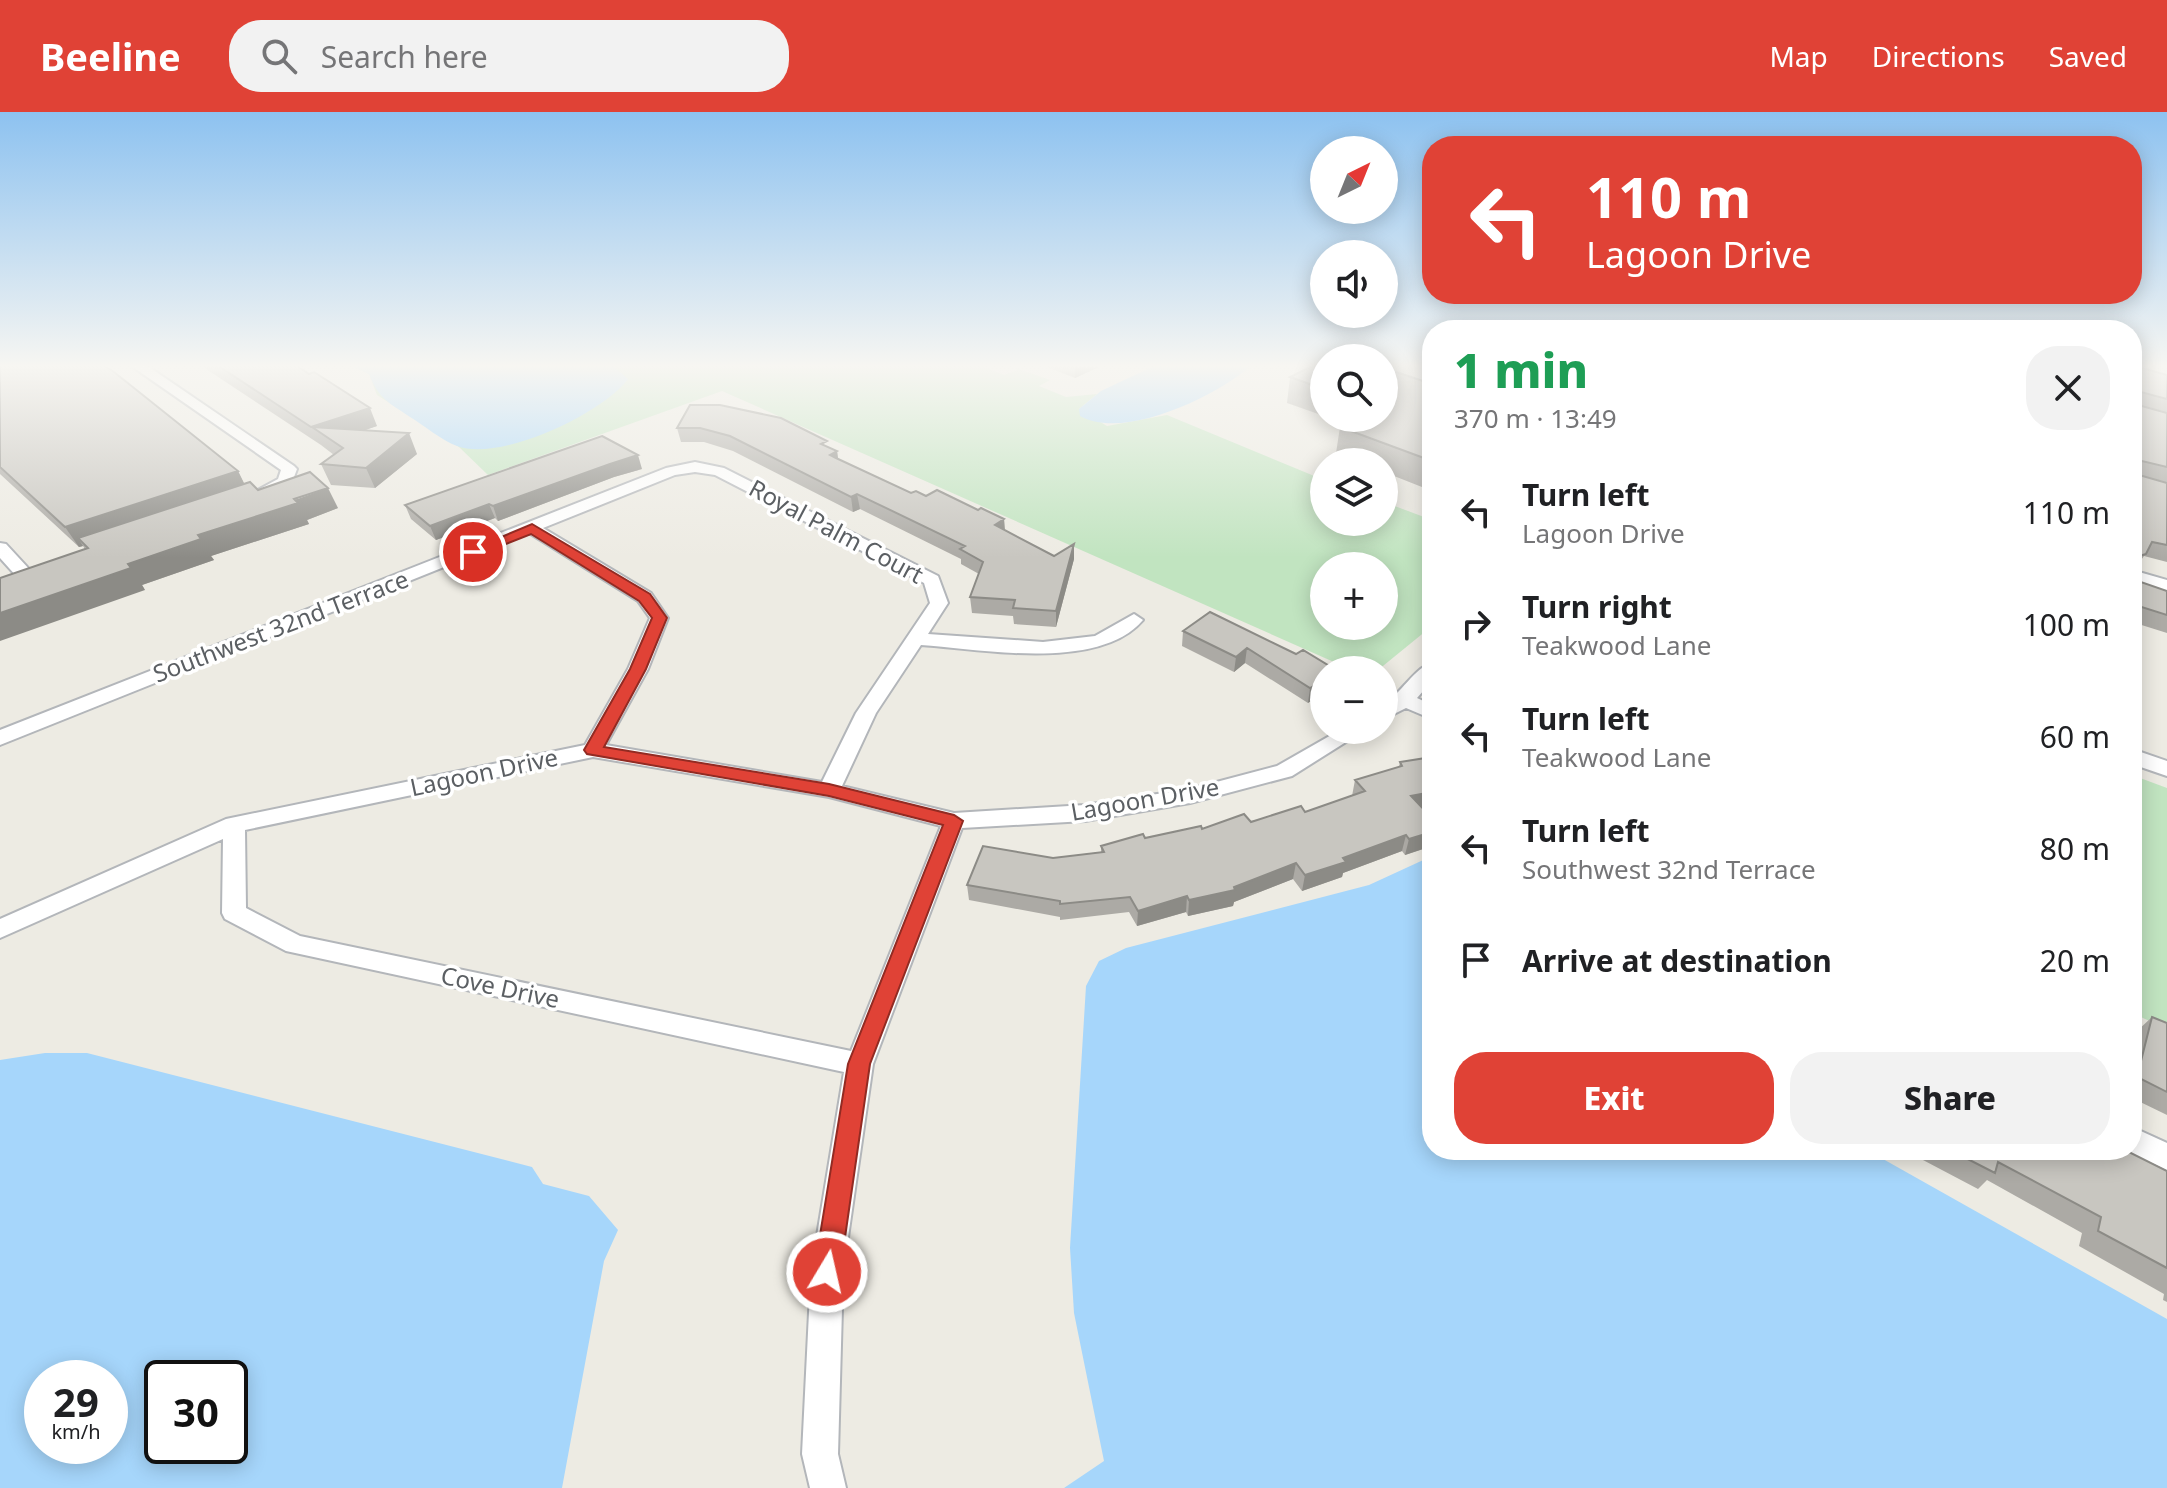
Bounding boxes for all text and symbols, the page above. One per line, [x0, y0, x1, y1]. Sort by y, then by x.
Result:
search box [229, 20, 789, 92]
text: Beeline [40, 30, 181, 82]
icon: search [257, 34, 301, 78]
text: Search here [321, 36, 488, 77]
text: Map [1769, 37, 1828, 75]
text: Directions [1872, 37, 2005, 75]
text: Saved [2049, 37, 2127, 75]
north arrow [1310, 136, 1398, 224]
map controls [1310, 136, 1398, 744]
text: 110 m [1586, 158, 1751, 234]
icon: left [1454, 168, 1558, 272]
text: Lagoon Drive [1586, 230, 1811, 279]
button: sound [1310, 240, 1398, 328]
text: 1 min [1454, 337, 1588, 402]
button: search [1310, 344, 1398, 432]
button: close [2026, 346, 2110, 430]
text: 370 m · 13:49 [1454, 400, 1617, 436]
button: layers [1310, 448, 1398, 536]
street label: Royal Palm Court [744, 471, 930, 591]
text: Turn left [1522, 474, 1650, 515]
icon: left [1454, 490, 1498, 534]
text: 110 m [2023, 492, 2110, 533]
text: Lagoon Drive [1522, 515, 1685, 551]
pin [439, 518, 507, 586]
icon: arrive [451, 530, 495, 574]
button: + [1310, 552, 1398, 640]
street label: Southwest 32nd Terrace [148, 562, 413, 690]
text: Turn right [1522, 586, 1672, 627]
icon: right [1454, 602, 1498, 646]
text: 100 m [2023, 604, 2110, 645]
text: Teakwood Lane [1522, 627, 1711, 663]
button: − [1310, 656, 1398, 744]
text: Turn left [1522, 698, 1650, 739]
icon: left [1454, 714, 1498, 758]
text: 60 m [2040, 716, 2110, 757]
text: Teakwood Lane [1522, 739, 1711, 775]
street label: Lagoon Drive [407, 740, 561, 803]
street label: Lagoon Drive [1068, 769, 1222, 828]
text: Turn left [1522, 810, 1650, 851]
icon: left [1454, 826, 1498, 870]
text: 80 m [2040, 828, 2110, 869]
text: Southwest 32nd Terrace [1522, 851, 1816, 887]
icon: arrive [1454, 938, 1498, 982]
text: Arrive at destination [1522, 940, 1832, 981]
text: 20 m [2040, 940, 2110, 981]
street label: Cove Drive [438, 958, 563, 1015]
button: Exit [1454, 1052, 1774, 1144]
button: Share [1790, 1052, 2110, 1144]
position arrow [785, 1230, 869, 1314]
speed limit sign: 30 [144, 1360, 248, 1464]
text: 29 [53, 1374, 99, 1429]
text: km/h [51, 1418, 101, 1445]

